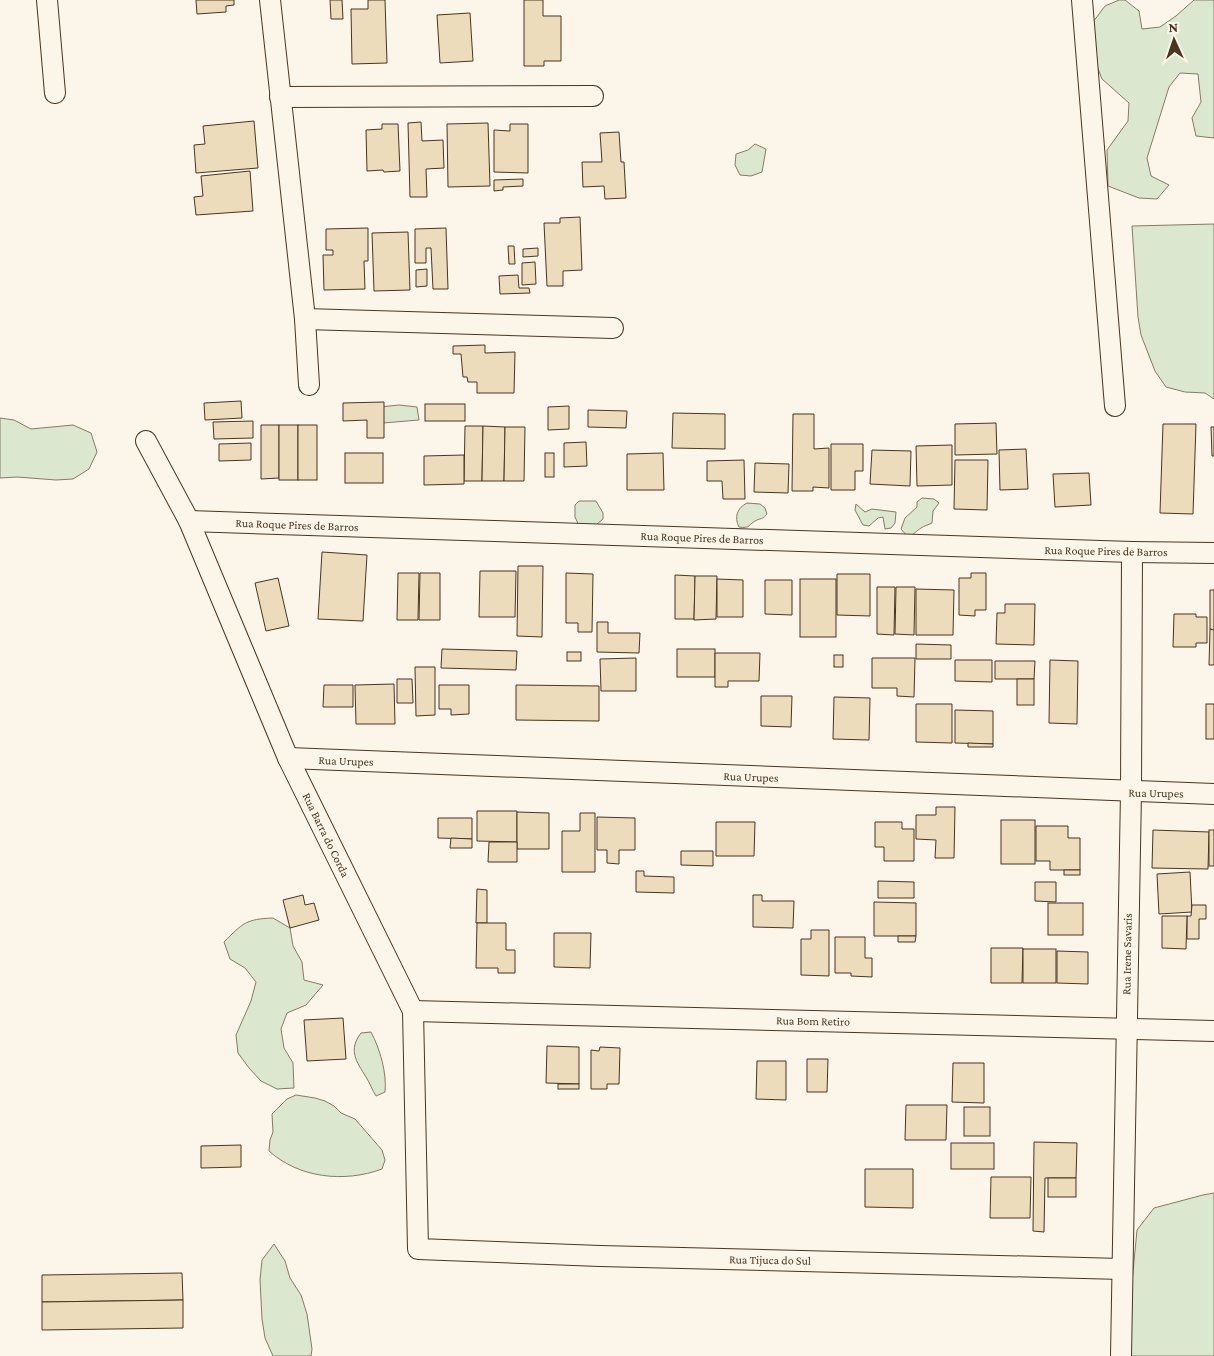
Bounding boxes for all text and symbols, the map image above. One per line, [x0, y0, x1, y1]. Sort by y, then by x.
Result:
north arrow [1149, 15, 1199, 65]
text: N [1168, 19, 1179, 35]
street label: Rua Roque Pires de Barros [235, 516, 359, 534]
street label: Rua Roque Pires de Barros [640, 529, 764, 547]
street label: Rua Roque Pires de Barros [1044, 543, 1168, 559]
street label: Rua Urupes [318, 753, 374, 769]
street label: Rua Urupes [723, 769, 779, 785]
street label: Rua Urupes [1128, 786, 1184, 800]
street label: Rua Barra do Corda [299, 790, 353, 880]
street label: Rua Irene Savaris [1119, 913, 1135, 995]
street label: Rua Bom Retiro [776, 1013, 850, 1029]
street label: Rua Tijuca do Sul [729, 1252, 811, 1268]

